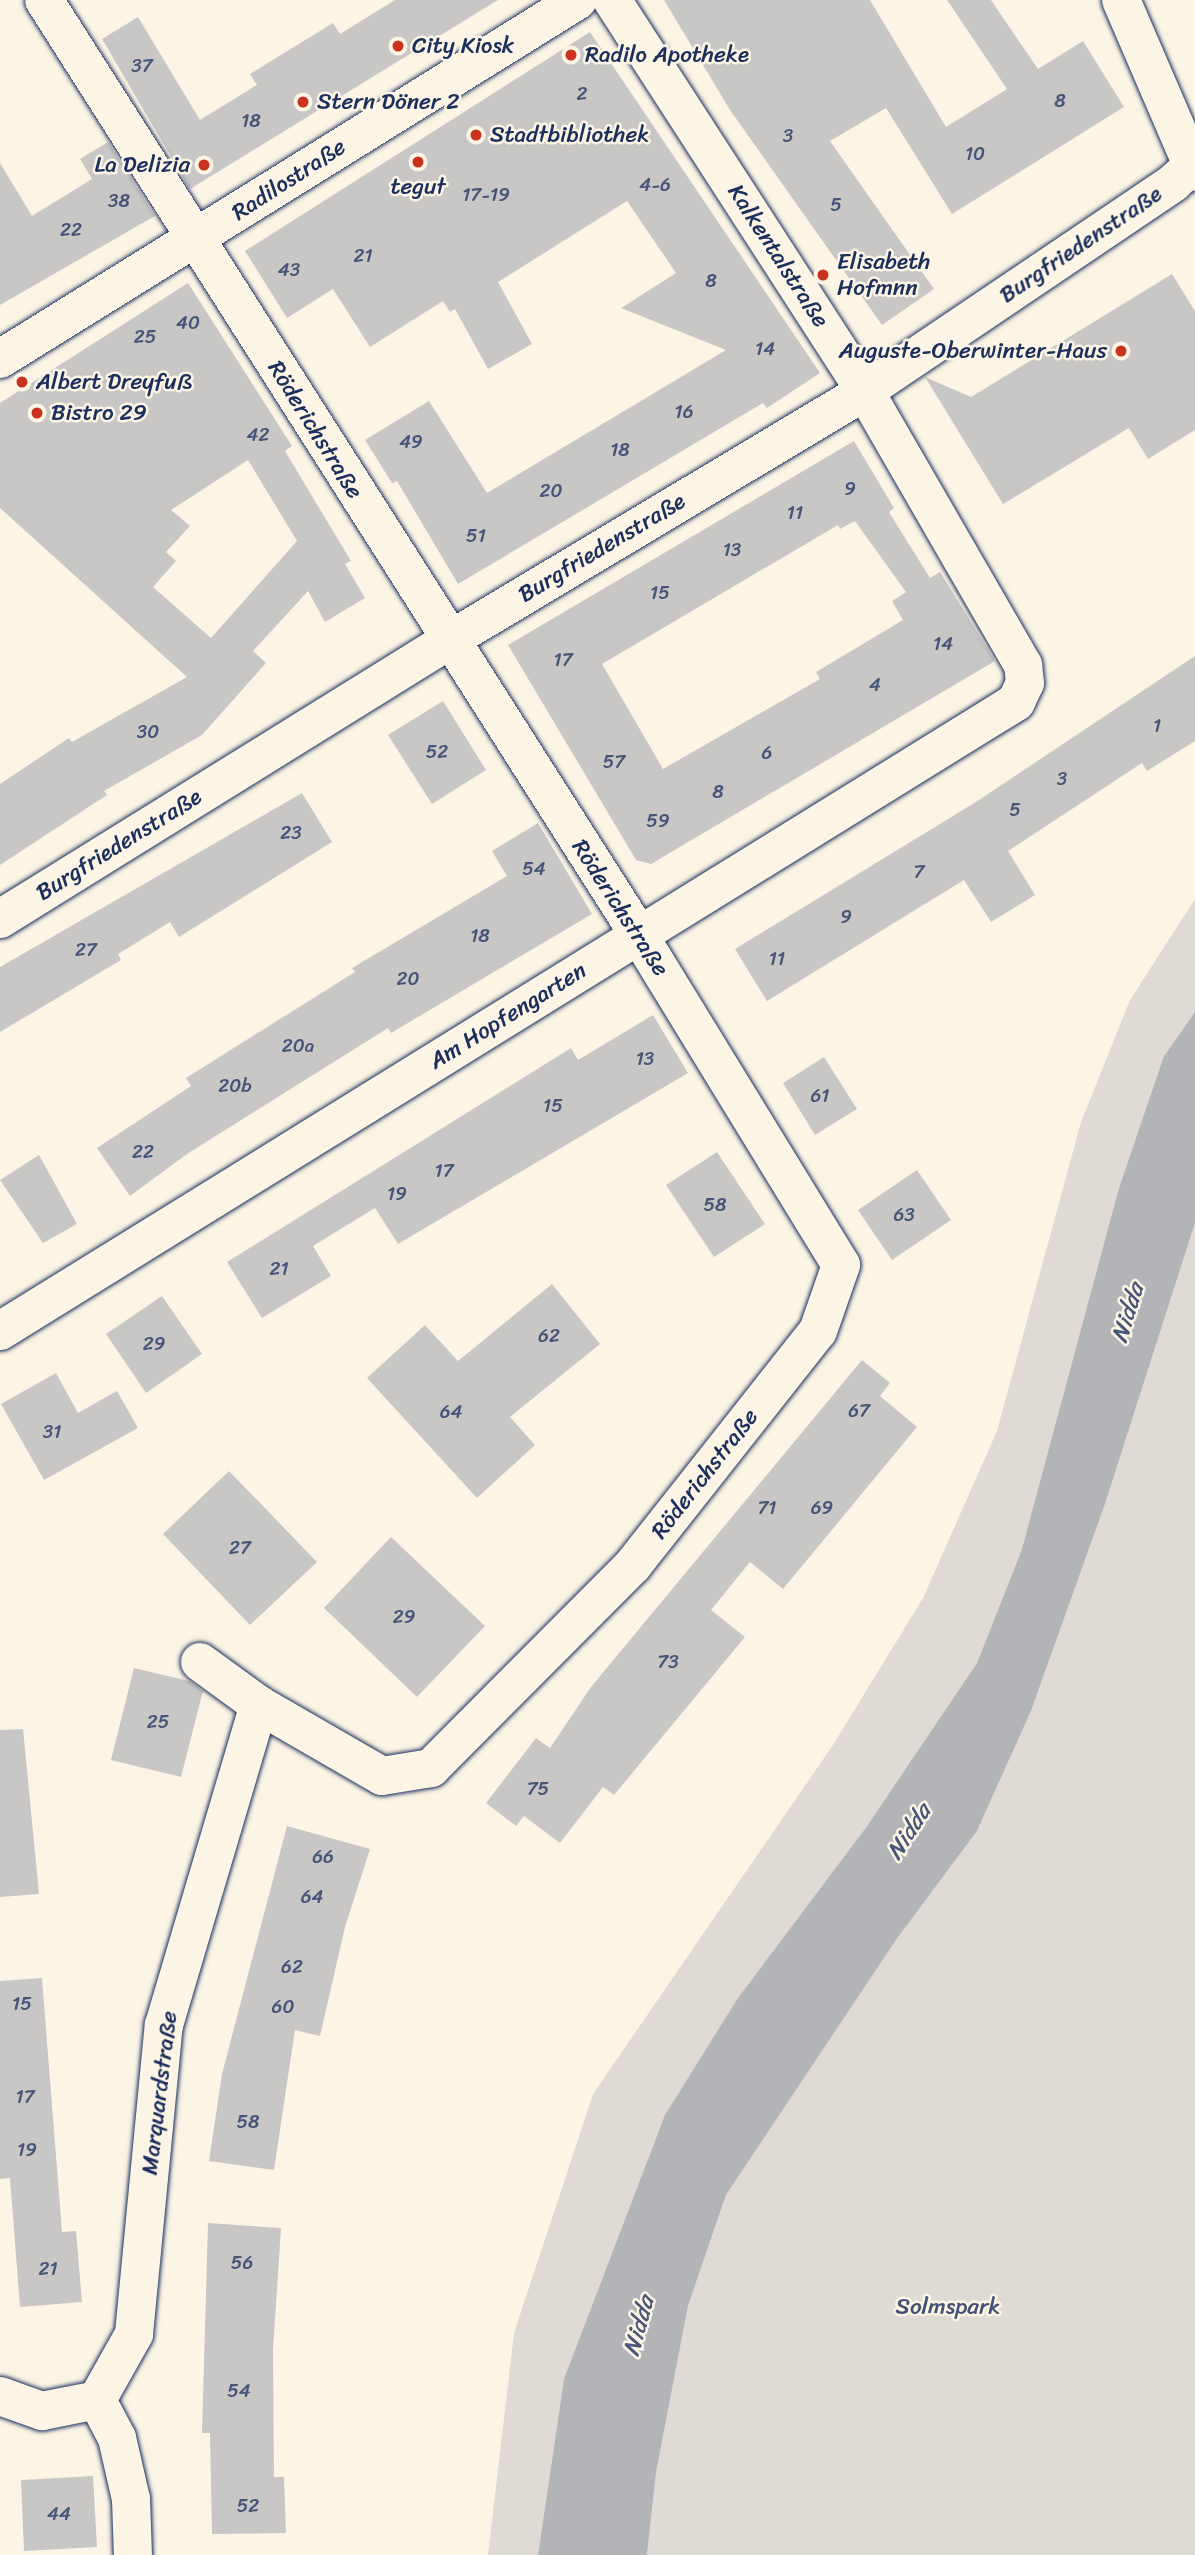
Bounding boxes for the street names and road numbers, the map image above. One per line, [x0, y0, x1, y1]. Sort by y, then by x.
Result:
street label: Radilostraße [227, 133, 351, 227]
street label: Kalkentalstraße [722, 179, 834, 333]
street label: Burgfriedenstraße [995, 181, 1167, 309]
street label: Röderichstraße [262, 356, 368, 504]
street label: Burgfriedenstraße [514, 487, 690, 609]
street label: Burgfriedenstraße [31, 783, 207, 907]
street label: Röderichstraße [566, 834, 674, 982]
street label: Am Hopfengarten [425, 957, 591, 1075]
street label: Röderichstraße [646, 1403, 764, 1545]
street label: Marquardstraße [136, 2009, 184, 2177]

